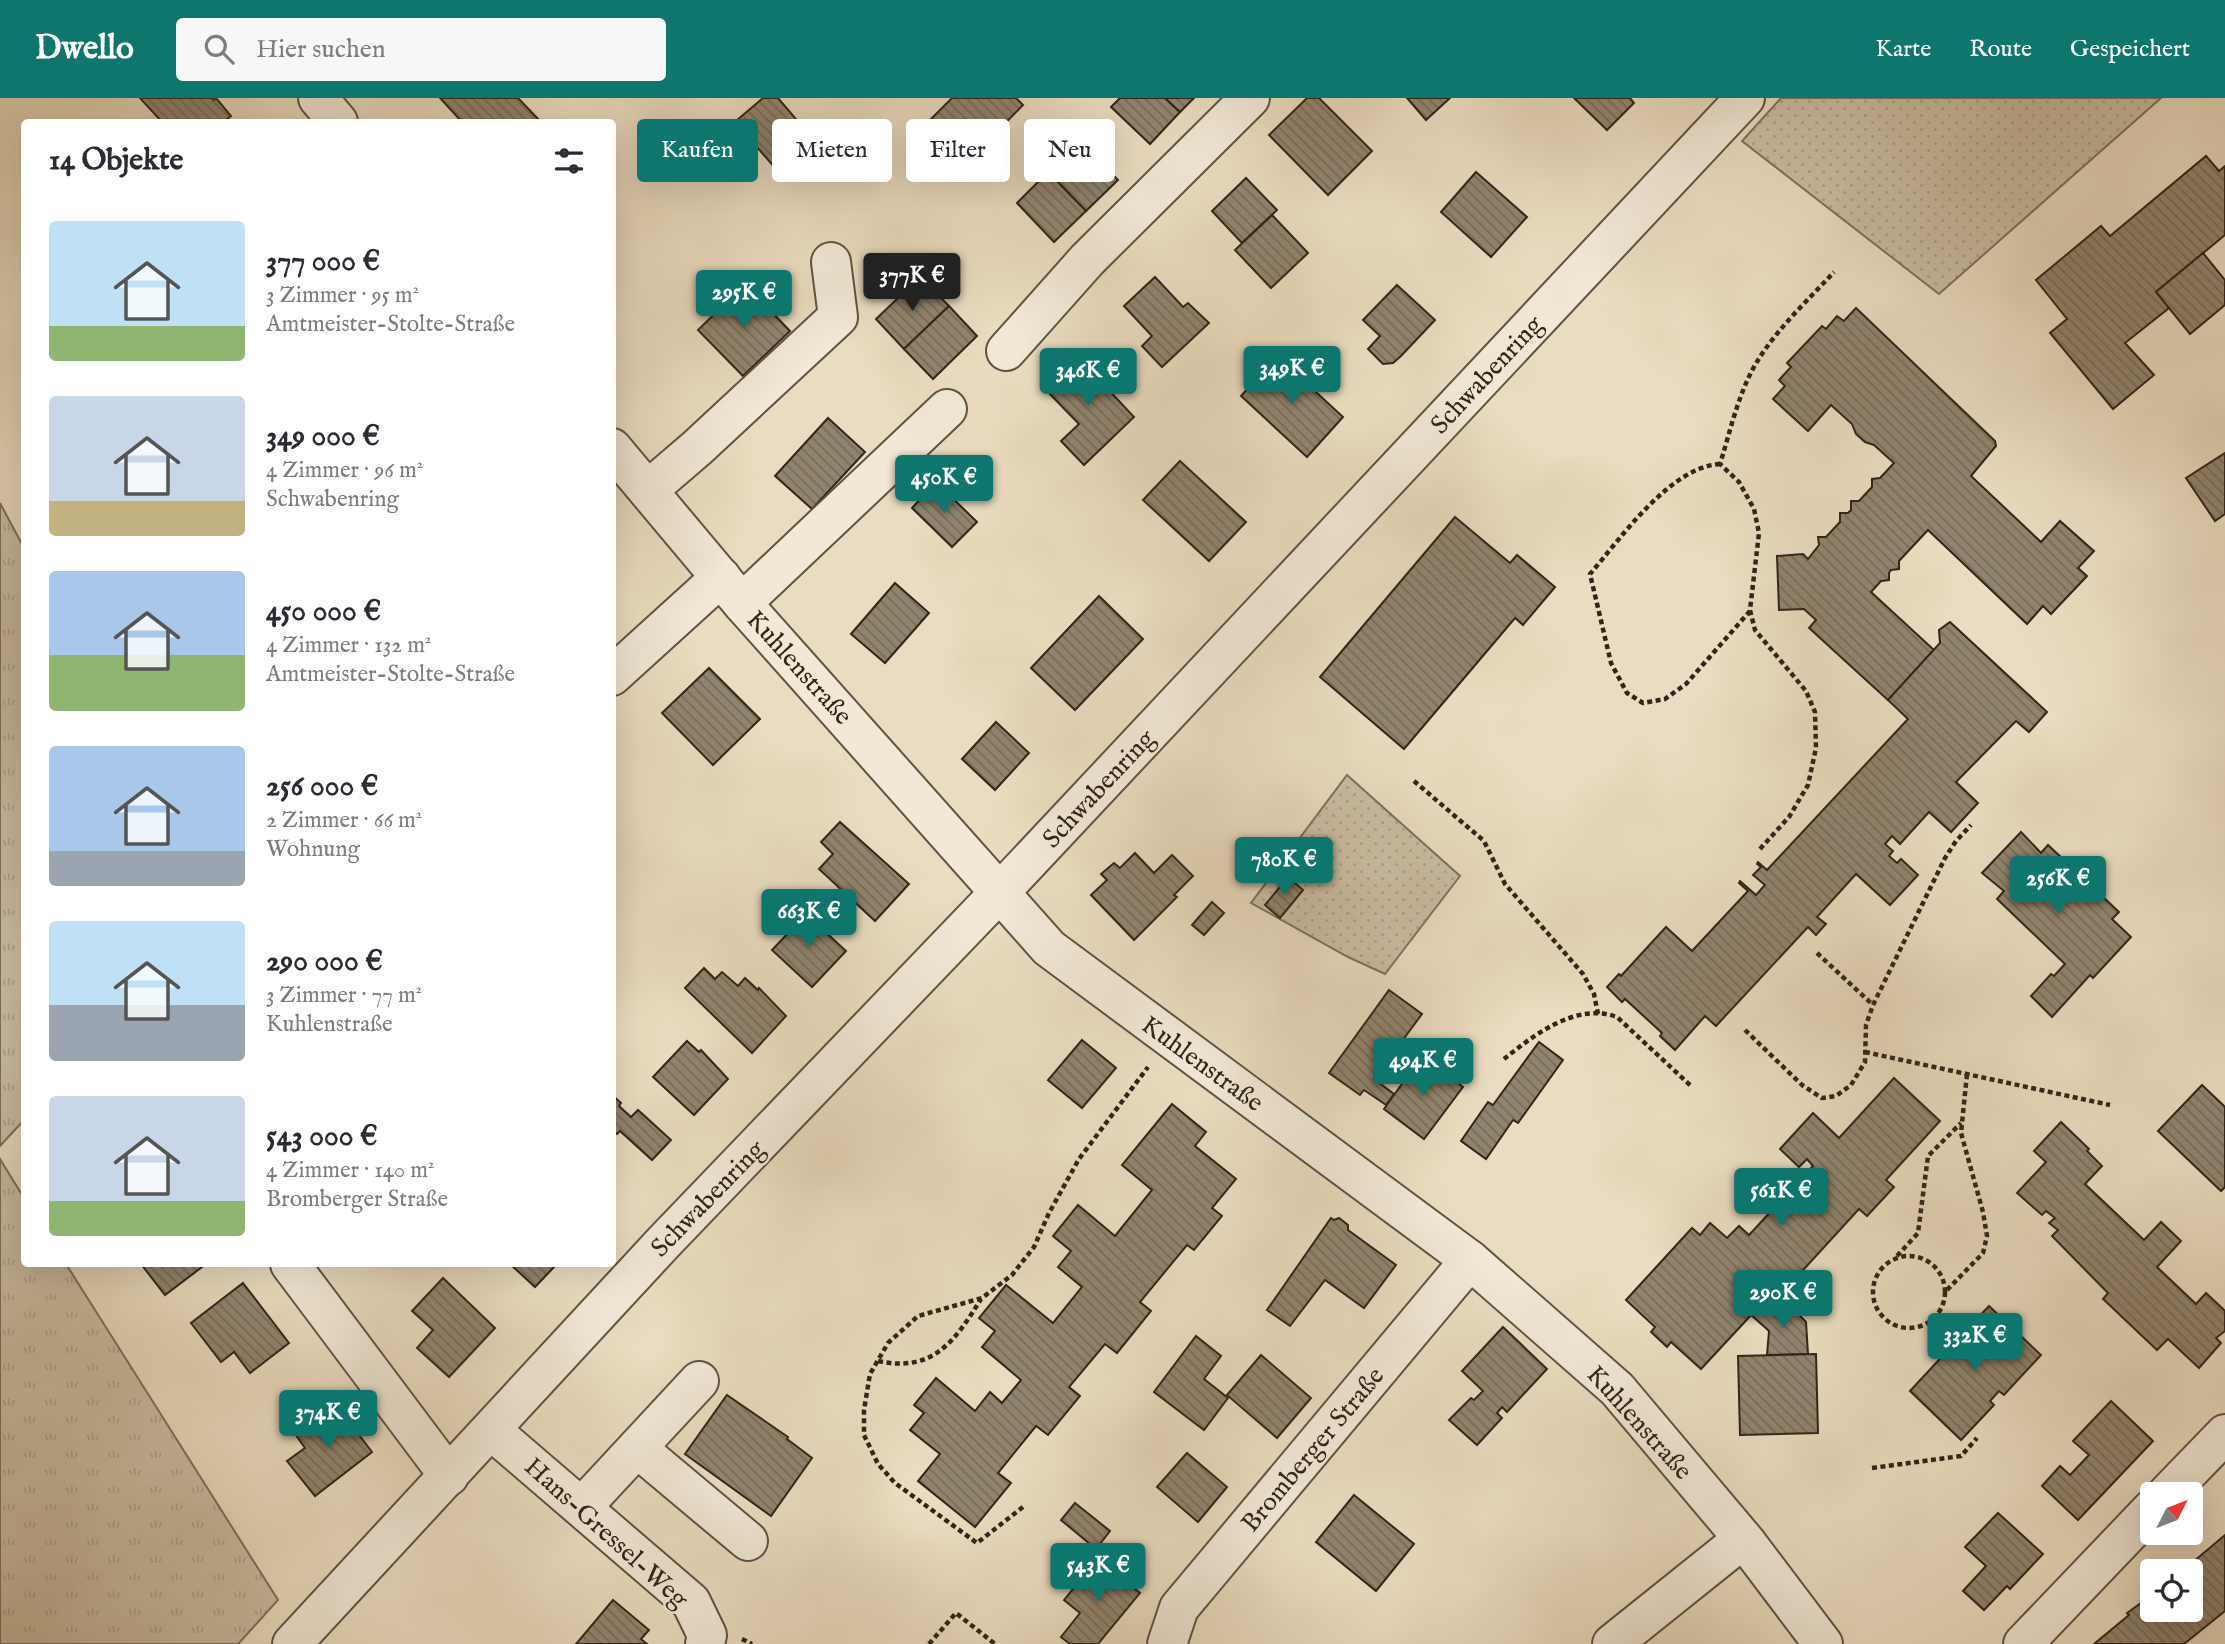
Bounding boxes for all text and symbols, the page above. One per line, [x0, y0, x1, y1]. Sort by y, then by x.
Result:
search box [176, 18, 666, 81]
text: Dwello [35, 28, 134, 70]
icon: search [200, 30, 238, 68]
text: Hier suchen [256, 33, 386, 66]
text: Karte [1876, 34, 1931, 65]
text: Route [1969, 34, 2032, 65]
text: Gespeichert [2070, 34, 2190, 65]
chip: Kaufen [637, 119, 758, 182]
chip: Mieten [772, 119, 892, 182]
chip: Filter [906, 119, 1010, 182]
chip: Neu [1024, 119, 1115, 182]
text: 14 Objekte [49, 142, 183, 180]
icon: filters [550, 142, 588, 180]
text: 377 000 € [266, 243, 380, 281]
icon: home [105, 249, 189, 333]
pin: 377K € [855, 254, 969, 313]
text: 377K € [879, 261, 945, 290]
pin: 295K € [687, 271, 801, 330]
text: 295K € [712, 278, 776, 307]
text: 3 Zimmer · 95 m² [266, 281, 419, 310]
street label: Schwabenring [1424, 308, 1551, 441]
text: Amtmeister-Stolte-Straße [266, 310, 515, 339]
pin: 349K € [1235, 346, 1349, 406]
pin: 346K € [1031, 348, 1145, 408]
text: 349K € [1259, 354, 1325, 383]
text: 346K € [1056, 356, 1120, 385]
text: 349 000 € [266, 418, 380, 456]
icon: home [105, 424, 189, 508]
text: 4 Zimmer · 96 m² [266, 456, 423, 485]
pin: 450K € [887, 456, 1001, 515]
text: 450K € [911, 463, 977, 492]
text: Schwabenring [266, 485, 399, 514]
text: 450 000 € [266, 593, 381, 631]
icon: home [105, 599, 189, 683]
street label: Kuhlenstraße [739, 604, 859, 732]
text: 4 Zimmer · 132 m² [266, 631, 431, 660]
text: Amtmeister-Stolte-Straße [266, 660, 515, 689]
street label: Schwabenring [1036, 722, 1163, 855]
text: 256 000 € [266, 768, 378, 806]
icon: home [105, 774, 189, 858]
text: 2 Zimmer · 66 m² [266, 806, 422, 835]
text: Wohnung [266, 835, 360, 864]
pin: 780K € [1227, 838, 1341, 897]
text: 780K € [1251, 845, 1317, 874]
pin: 256K € [2001, 856, 2115, 916]
text: 256K € [2026, 864, 2090, 893]
pin: 663K € [752, 890, 866, 949]
text: 663K € [777, 897, 841, 926]
text: 290 000 € [266, 943, 383, 981]
icon: home [105, 949, 189, 1033]
text: 3 Zimmer · 77 m² [266, 981, 422, 1010]
street label: Kuhlenstraße [1135, 1009, 1270, 1120]
text: Kuhlenstraße [266, 1010, 393, 1039]
pin: 494K € [1366, 1038, 1480, 1098]
text: 494K € [1389, 1046, 1457, 1075]
text: 543 000 € [266, 1118, 378, 1156]
icon: home [105, 1124, 189, 1208]
street label: Schwabenring [644, 1133, 773, 1265]
text: 4 Zimmer · 140 m² [266, 1156, 435, 1185]
pin: 561K € [1724, 1168, 1838, 1228]
text: 561K € [1750, 1176, 1812, 1205]
text: Bromberger Straße [266, 1185, 448, 1214]
pin: 290K € [1726, 1270, 1840, 1330]
text: 290K € [1749, 1278, 1817, 1307]
pin: 332K € [1918, 1314, 2032, 1373]
text: 332K € [1943, 1321, 2007, 1350]
street label: Kuhlenstraße [1579, 1359, 1699, 1487]
street label: Bromberger Straße [1234, 1360, 1392, 1539]
pin: 374K € [271, 1390, 385, 1450]
text: 374K € [295, 1398, 361, 1427]
street label: Hans-Gressel-Weg [517, 1451, 696, 1616]
north arrow [2140, 1482, 2203, 1545]
map controls [2140, 1482, 2203, 1622]
pin: 543K € [1041, 1544, 1155, 1603]
text: 543K € [1066, 1551, 1130, 1580]
button: locate [2140, 1559, 2203, 1622]

